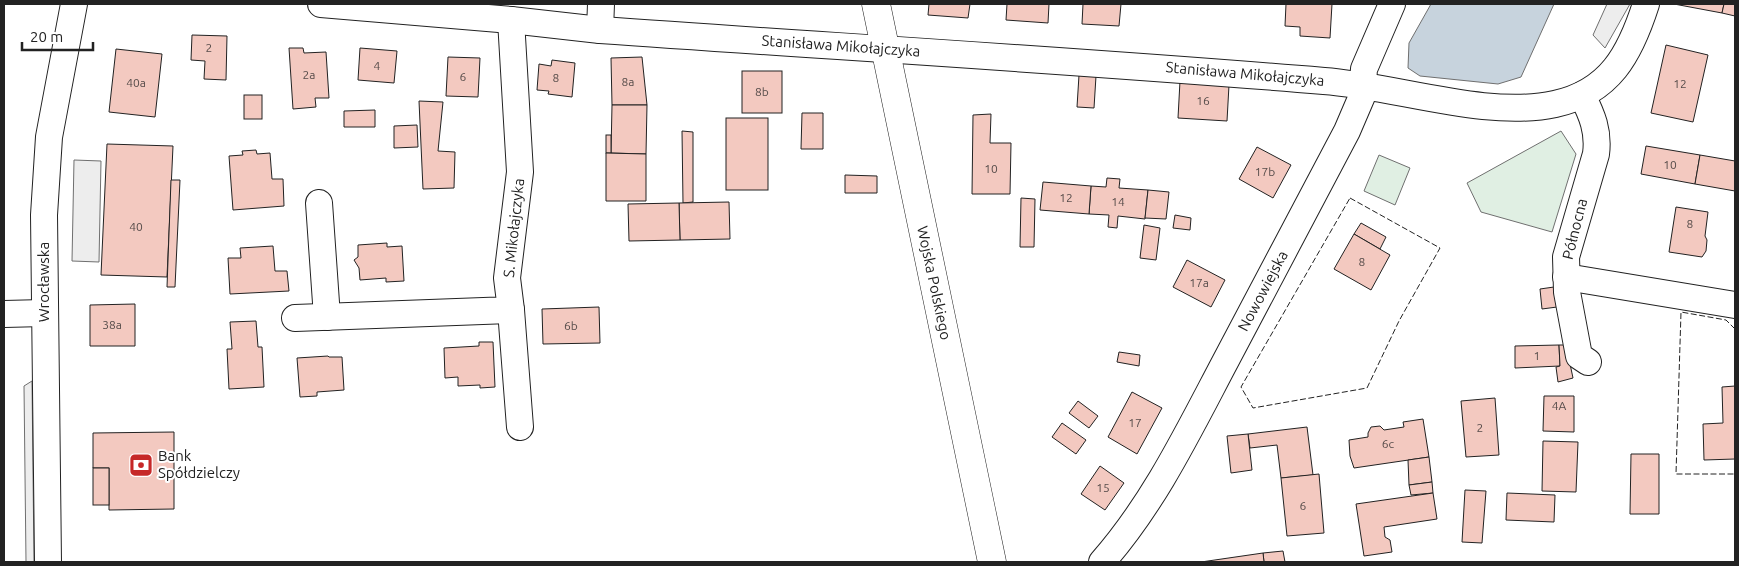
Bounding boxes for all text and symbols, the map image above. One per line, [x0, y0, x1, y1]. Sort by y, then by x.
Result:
scale bar [22, 20, 94, 52]
text: 20 m [30, 28, 63, 45]
street label: Stanisława Mikołajczyka [761, 31, 921, 60]
house number: 2 [206, 41, 212, 54]
street label: Stanisława Mikołajczyka [1165, 58, 1325, 89]
house number: 4 [374, 59, 381, 72]
house number: 2a [303, 68, 315, 81]
house number: 6 [460, 70, 467, 83]
house number: 8 [553, 71, 560, 84]
house number: 8a [622, 75, 634, 88]
house number: 40a [126, 76, 146, 89]
house number: 12 [1673, 77, 1687, 90]
house number: 8b [755, 85, 769, 98]
house number: 16 [1196, 94, 1210, 107]
house number: 10 [1663, 158, 1677, 171]
house number: 10 [984, 162, 998, 175]
house number: 17b [1255, 165, 1275, 178]
street label: S. Mikołajczyka [500, 177, 527, 278]
house number: 12 [1059, 191, 1073, 204]
house number: 14 [1111, 195, 1125, 208]
street label: Północna [1559, 197, 1590, 261]
house number: 8 [1687, 217, 1694, 230]
house number: 40 [129, 220, 143, 233]
street label: Wojska Polskiego [914, 224, 955, 342]
street label: Wrocławska [35, 242, 52, 322]
street label: Nowowiejska [1234, 248, 1291, 334]
house number: 8 [1359, 255, 1366, 268]
house number: 17a [1189, 276, 1209, 289]
house number: 38a [102, 318, 122, 331]
house number: 6b [564, 319, 578, 332]
house number: 1 [1534, 349, 1540, 362]
house number: 4A [1552, 399, 1566, 412]
house number: 17 [1128, 416, 1142, 429]
house number: 2 [1477, 421, 1483, 434]
house number: 6c [1382, 437, 1395, 450]
place label: Bank Spółdzielczy [158, 447, 240, 481]
bank icon: Bank Spółdzielczy [128, 452, 154, 478]
house number: 15 [1096, 481, 1110, 494]
house number: 6 [1300, 499, 1307, 512]

